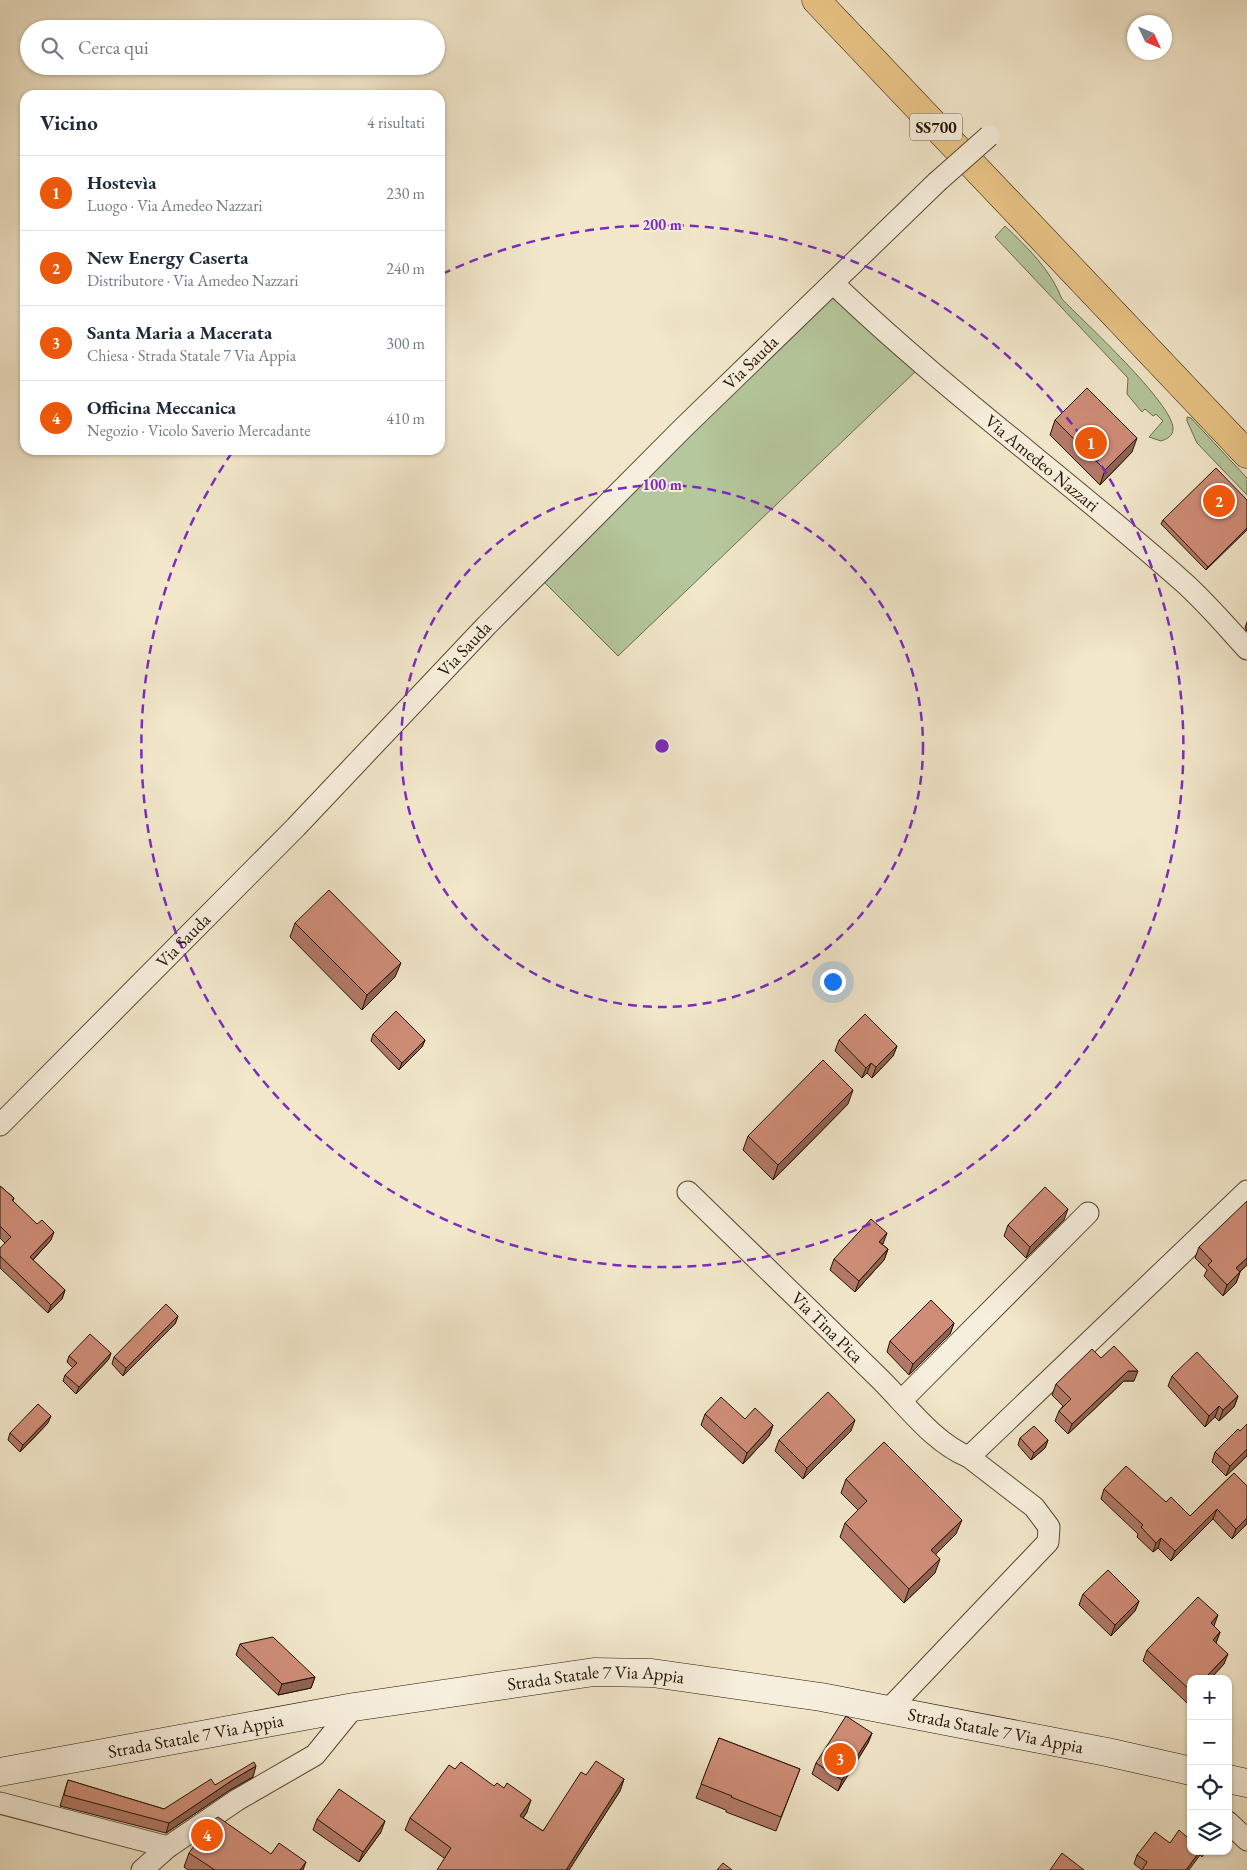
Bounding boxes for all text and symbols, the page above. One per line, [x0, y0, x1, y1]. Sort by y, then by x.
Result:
north arrow [1127, 15, 1172, 60]
search box [20, 20, 445, 75]
icon: search [38, 34, 66, 62]
text: Cerca qui [78, 35, 149, 60]
text: Vicino [40, 109, 98, 136]
text: 4 risultati [367, 112, 425, 133]
road number: SS700 [910, 114, 962, 140]
text: Hostevìa [87, 170, 157, 195]
text: 1 [52, 183, 60, 204]
text: 230 m [386, 183, 425, 204]
text: Luogo · Via Amedeo Nazzari [87, 195, 262, 216]
text: 200 m [642, 215, 682, 234]
text: New Energy Caserta [87, 245, 249, 270]
text: 2 [52, 258, 60, 279]
text: 240 m [386, 258, 425, 279]
text: Distributore · Via Amedeo Nazzari [87, 270, 299, 291]
text: Santa Maria a Macerata [87, 320, 272, 345]
street label: Via Sauda [718, 330, 783, 394]
text: 3 [52, 333, 60, 354]
text: 300 m [386, 333, 425, 354]
text: Chiesa · Strada Statale 7 Via Appia [87, 345, 296, 366]
text: Officina Meccanica [87, 395, 236, 420]
text: 4 [52, 408, 60, 429]
text: 410 m [386, 408, 425, 429]
street label: Via Amedeo Nazzari [980, 409, 1105, 517]
text: Negozio · Vicolo Saverio Mercadante [87, 420, 310, 441]
pin: 1 [1075, 424, 1107, 462]
text: 100 m [642, 475, 682, 494]
pin: 2 [1203, 482, 1235, 520]
street label: Via Sauda [432, 615, 496, 681]
centre of rings [653, 737, 671, 755]
street label: Via Sauda [151, 907, 216, 973]
your location [820, 969, 846, 995]
street label: Via Tina Pica [786, 1286, 869, 1368]
street label: Strada Statale 7 Via Appia [506, 1660, 687, 1696]
map controls [1187, 1675, 1232, 1855]
button: + [1187, 1675, 1232, 1720]
street label: Strada Statale 7 Via Appia [906, 1702, 1086, 1758]
street label: Strada Statale 7 Via Appia [106, 1708, 286, 1763]
button: − [1187, 1720, 1232, 1765]
pin: 3 [824, 1740, 856, 1778]
button: locate [1187, 1765, 1232, 1810]
button: layers [1187, 1810, 1232, 1855]
pin: 4 [191, 1816, 223, 1854]

